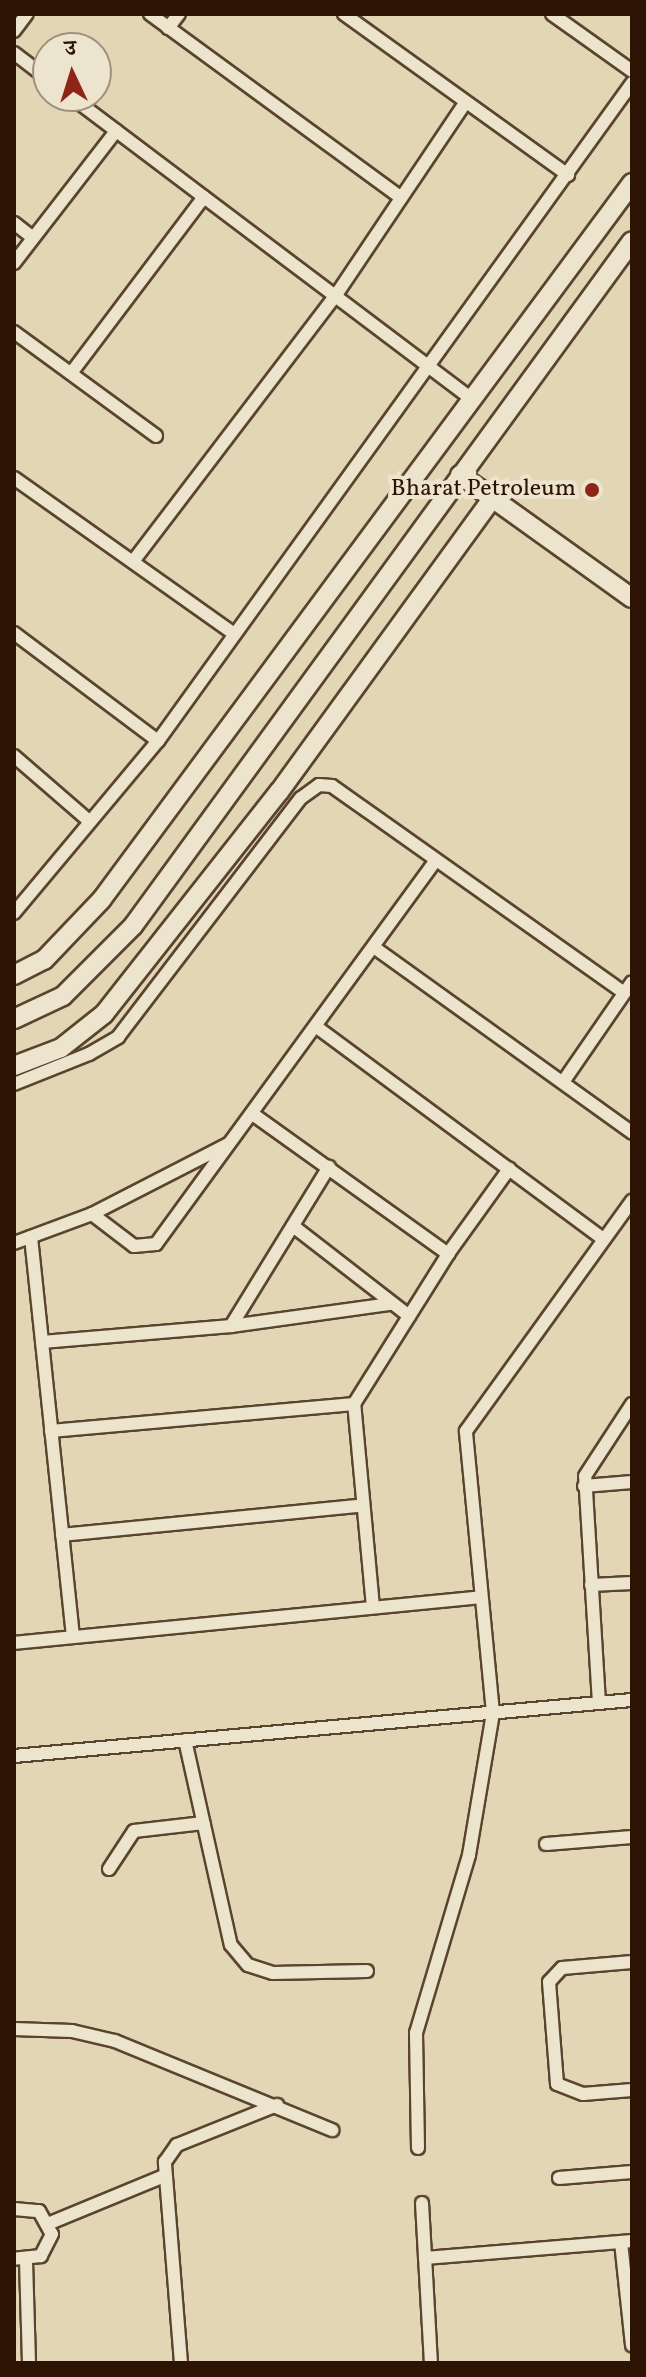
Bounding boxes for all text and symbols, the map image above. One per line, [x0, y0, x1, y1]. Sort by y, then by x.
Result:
north arrow [32, 32, 112, 112]
text: उ [64, 34, 77, 65]
place label: Bharat Petroleum [391, 476, 576, 504]
marker: Bharat Petroleum [583, 481, 601, 499]

